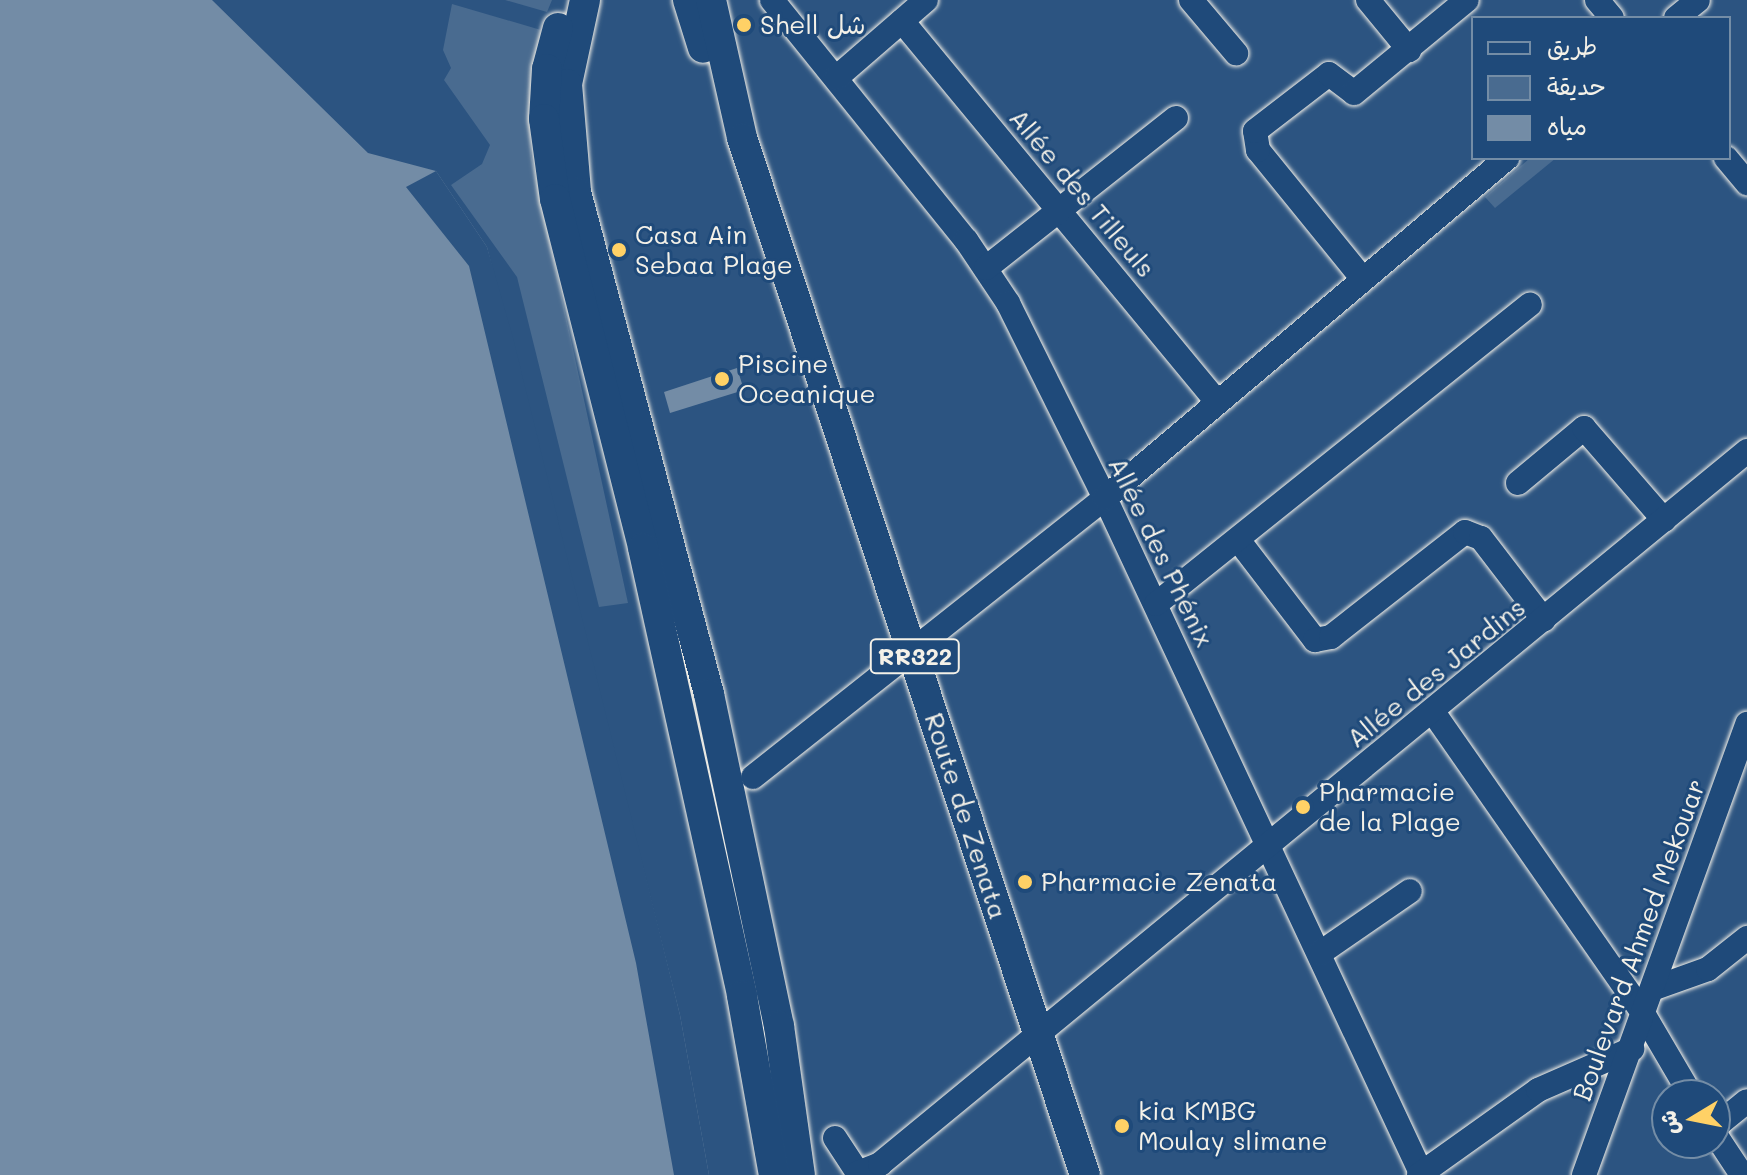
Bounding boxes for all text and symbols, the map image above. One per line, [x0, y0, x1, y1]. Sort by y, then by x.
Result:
place label: Shell شل [760, 9, 866, 41]
marker: Shell شل [735, 16, 753, 34]
legend [1471, 16, 1731, 160]
text: طريق [1547, 30, 1597, 61]
text: حديقة [1547, 70, 1606, 101]
street label: Allée des Tilleuls [1003, 103, 1161, 283]
text: مياه [1547, 110, 1587, 141]
place label: Casa Ain Sebaa Plage [635, 219, 793, 280]
marker: Casa Ain Sebaa Plage [610, 241, 628, 259]
place label: Piscine Oceanique [738, 348, 876, 410]
marker: Piscine Oceanique [713, 370, 731, 388]
street label: Allée des Phénix [1102, 452, 1220, 652]
street label: Allée des Jardins [1341, 592, 1531, 754]
road number: RR322 [869, 636, 961, 676]
street label: Route de Zenata [918, 709, 1014, 923]
street label: Boulevard Ahmed Mekouar [1566, 775, 1712, 1105]
place label: Pharmacie de la Plage [1319, 776, 1461, 838]
marker: Pharmacie de la Plage [1294, 798, 1312, 816]
place label: Pharmacie Zenata [1041, 866, 1277, 898]
marker: Pharmacie Zenata [1016, 873, 1034, 891]
north arrow [1651, 1079, 1731, 1159]
place label: kia KMBG Moulay slimane [1138, 1095, 1328, 1156]
text: ش [1652, 1108, 1685, 1137]
marker: kia KMBG Moulay slimane [1113, 1117, 1131, 1135]

